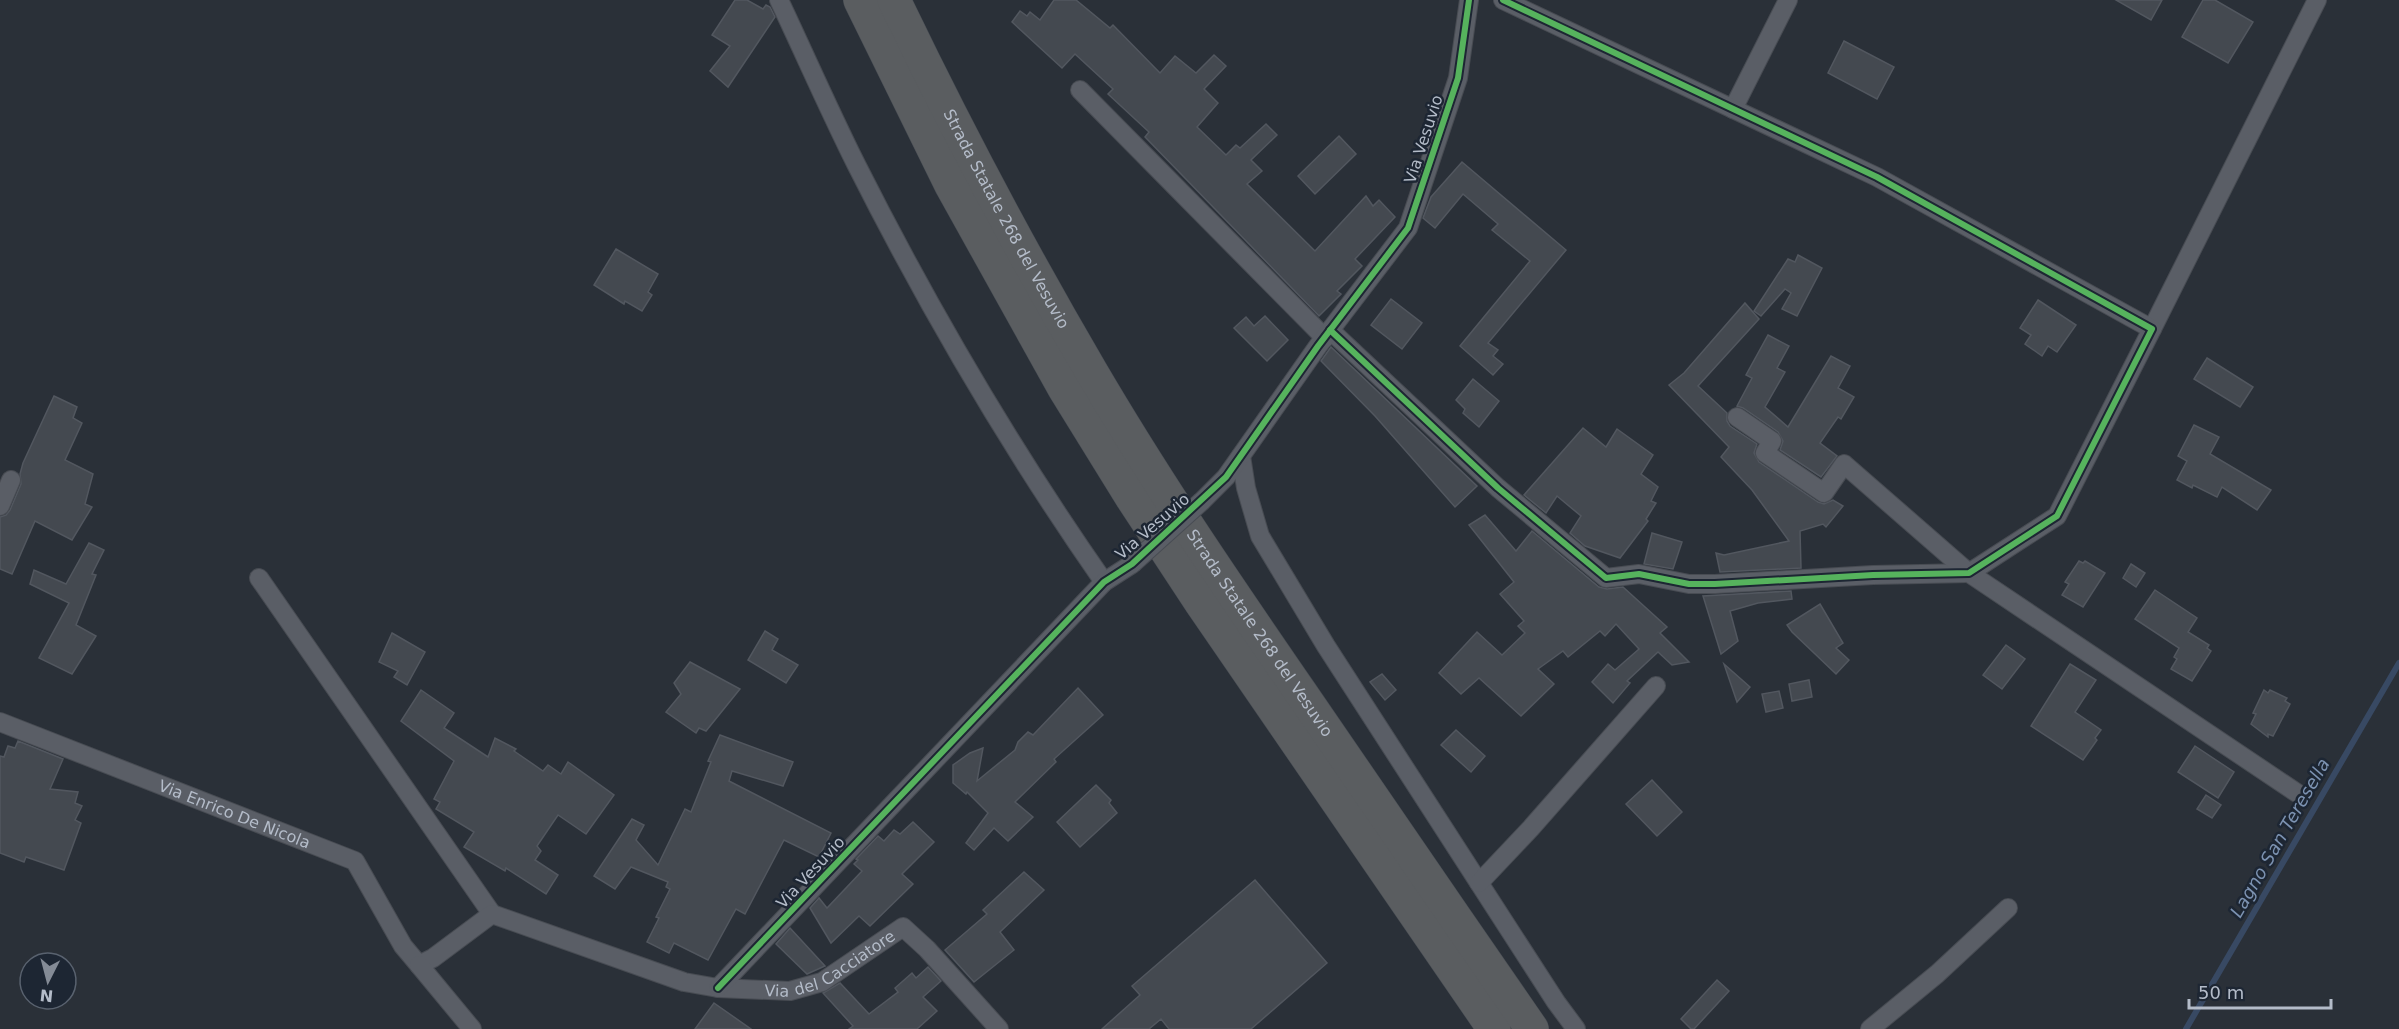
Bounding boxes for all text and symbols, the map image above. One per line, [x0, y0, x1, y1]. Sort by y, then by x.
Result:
street label: Via Vesuvio [1400, 93, 1447, 186]
street label: Strada Statale 268 del Vesuvio [939, 106, 1073, 332]
street label: Via Vesuvio [1112, 489, 1193, 564]
street label: Strada Statale 268 del Vesuvio [1183, 526, 1337, 740]
water label: Lagno San Teresella [2225, 755, 2334, 921]
street label: Via Enrico De Nicola [156, 776, 313, 853]
street label: Via Vesuvio [772, 832, 849, 912]
street label: Via del Cacciatore [764, 926, 899, 1001]
north arrow [18, 951, 78, 1011]
scale bar [2189, 972, 2332, 1010]
text: 50 m [2198, 982, 2244, 1003]
text: N [39, 985, 54, 1006]

